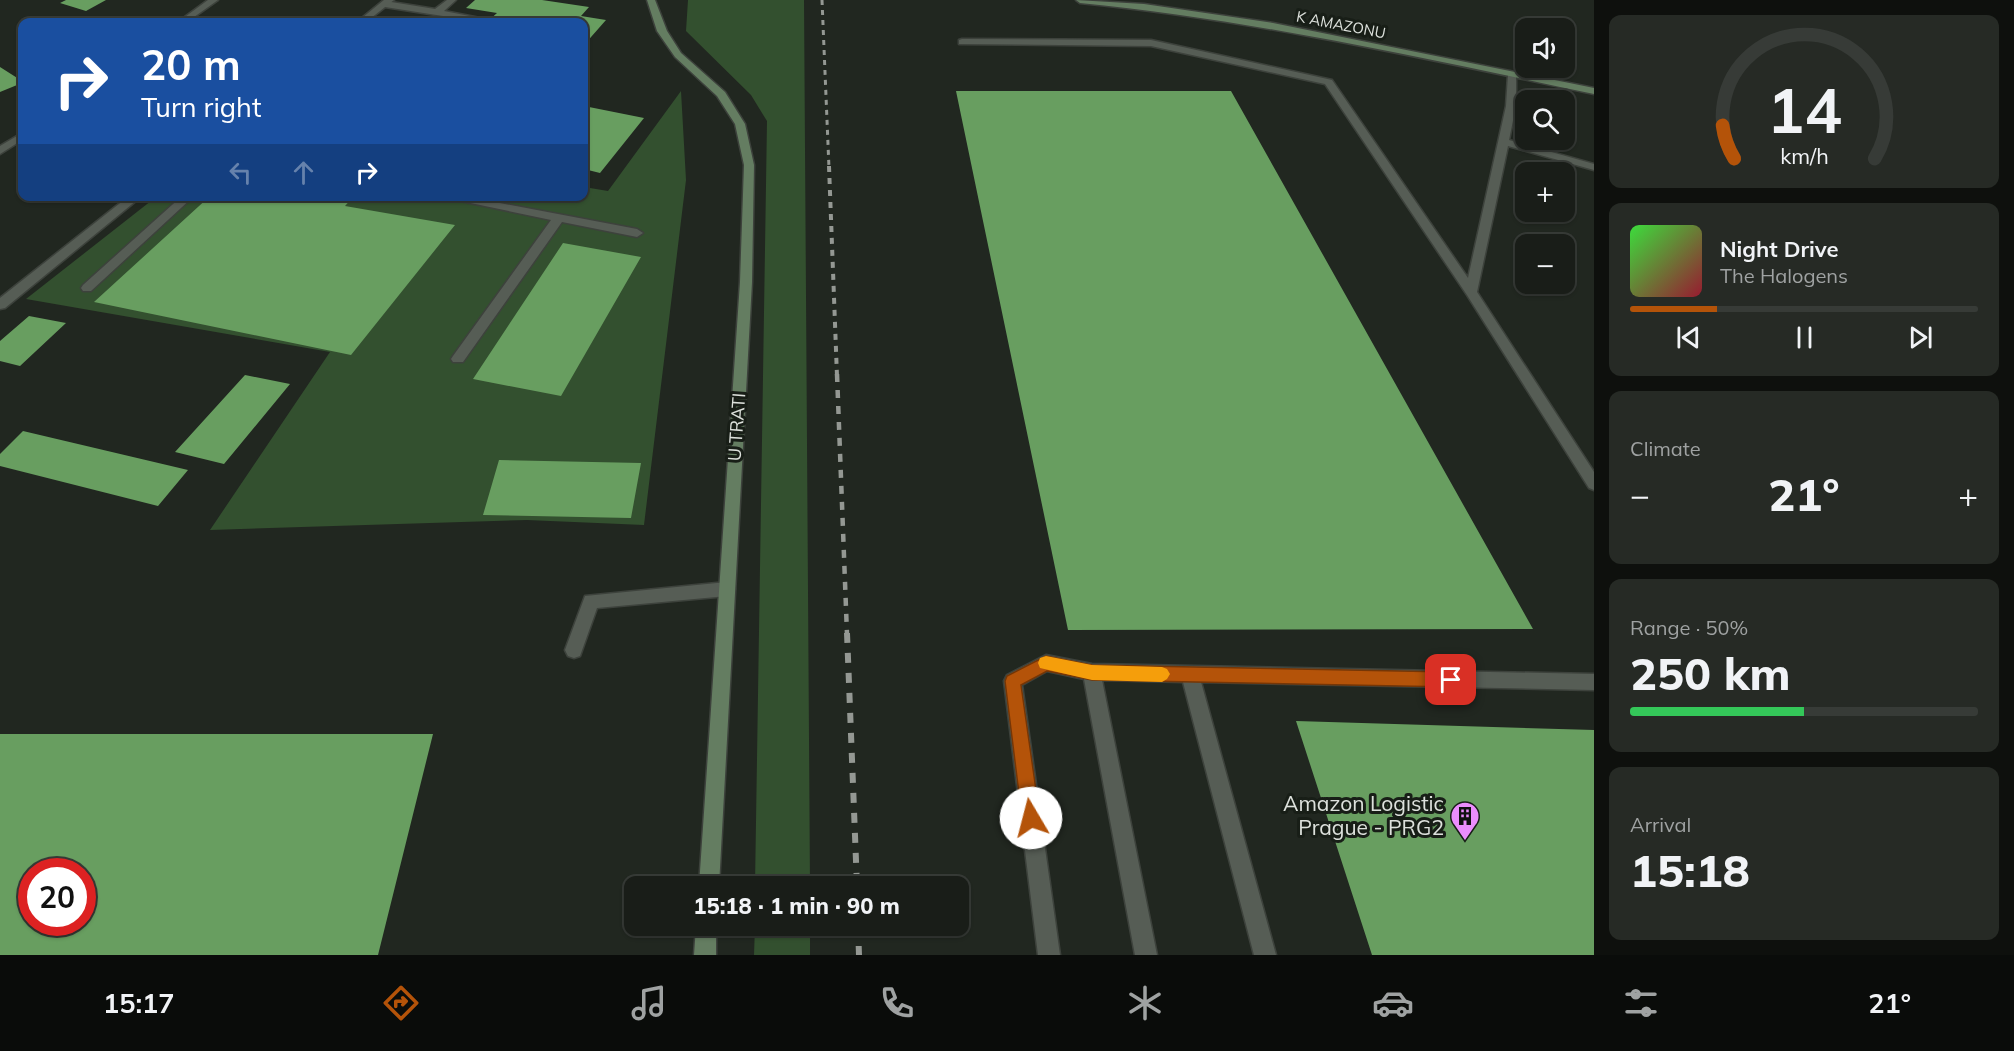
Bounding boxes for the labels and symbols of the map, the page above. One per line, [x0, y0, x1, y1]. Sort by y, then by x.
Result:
street label: K AMAZONU [1295, 7, 1387, 42]
street label: U TRATI [723, 392, 750, 462]
pin [1425, 654, 1476, 705]
position arrow [999, 786, 1063, 850]
place label: Amazon Logistic Prague - PRG2 [1283, 790, 1444, 840]
building icon: Amazon Logistic Prague - PRG2 [1449, 800, 1481, 842]
speed limit sign: 20 [18, 858, 96, 936]

